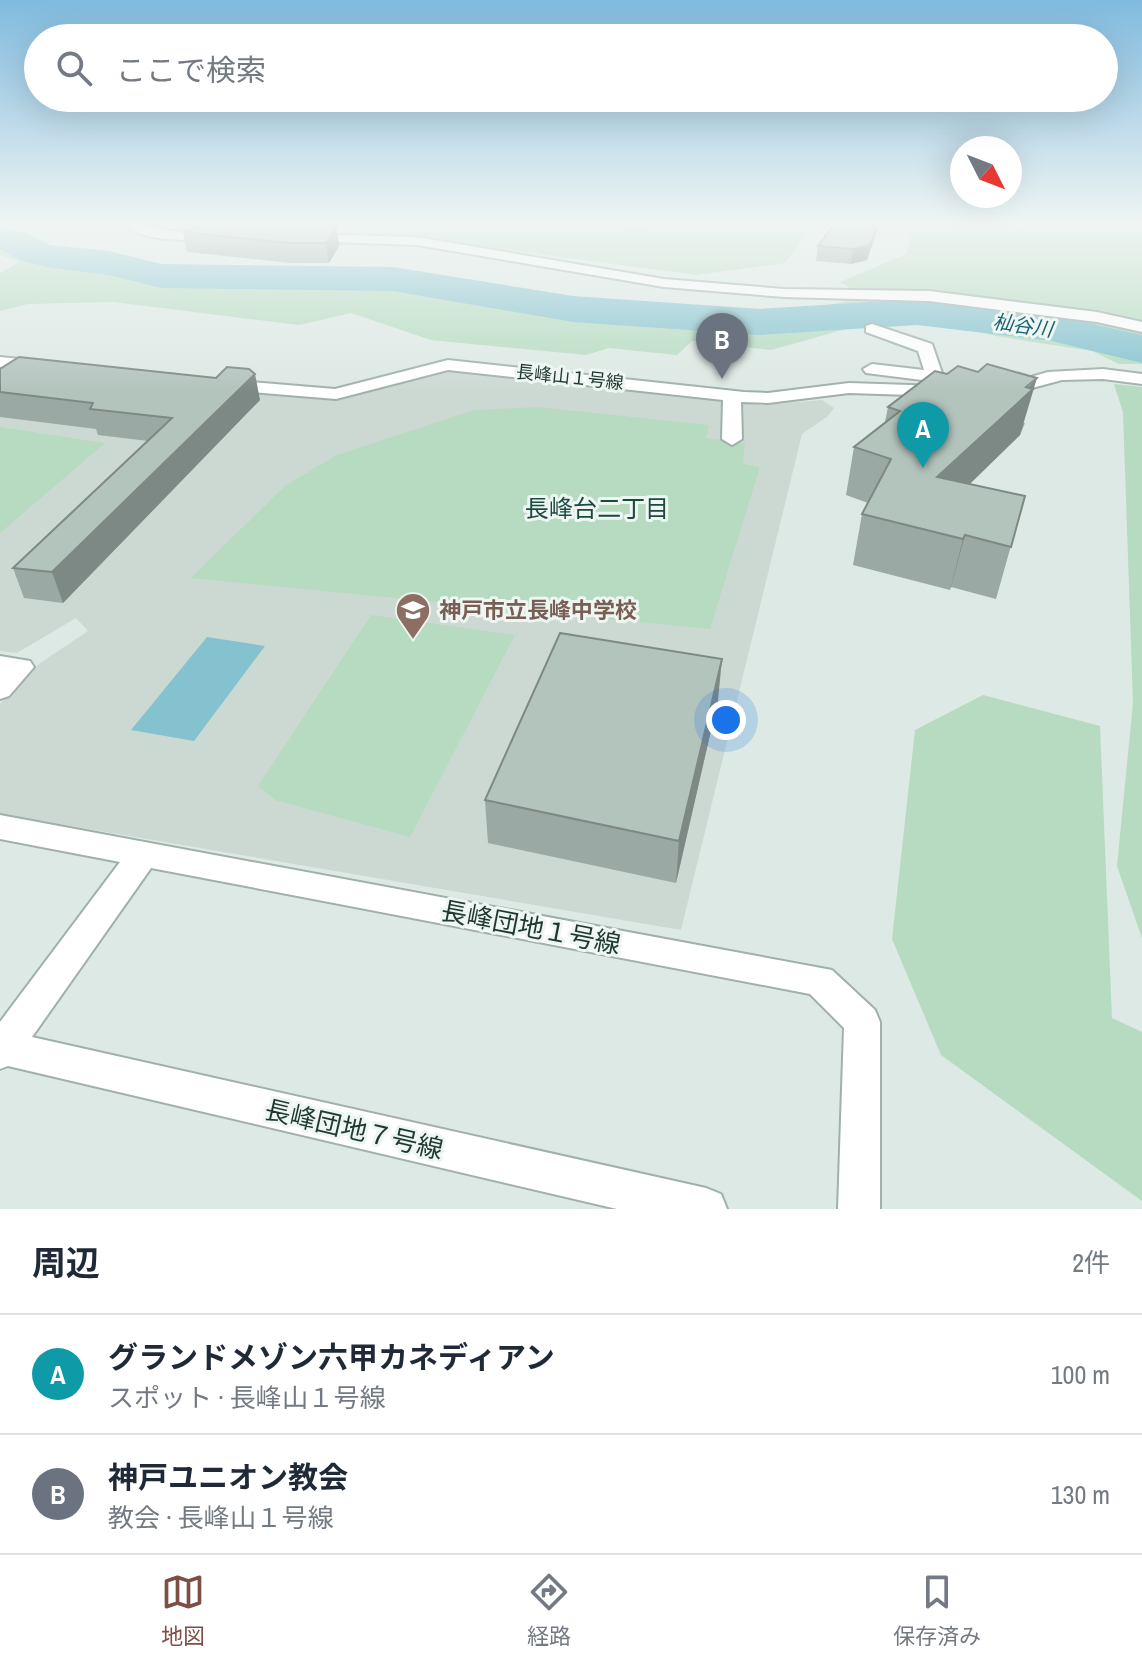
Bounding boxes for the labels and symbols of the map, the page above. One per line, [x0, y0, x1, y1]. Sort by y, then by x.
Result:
north arrow [950, 136, 1022, 208]
water label: 杣谷川 [991, 307, 1057, 343]
pin: B [696, 313, 748, 379]
street label: 長峰山１号線 [515, 359, 625, 395]
pin: A [897, 402, 949, 468]
district label: 長峰台二丁目 [525, 492, 669, 524]
school or university icon: 神戸市立長峰中学校 [394, 591, 432, 641]
place label: 神戸市立長峰中学校 [439, 595, 637, 625]
your location [706, 700, 746, 740]
street label: 長峰団地１号線 [438, 892, 624, 962]
street label: 長峰団地７号線 [261, 1091, 447, 1167]

